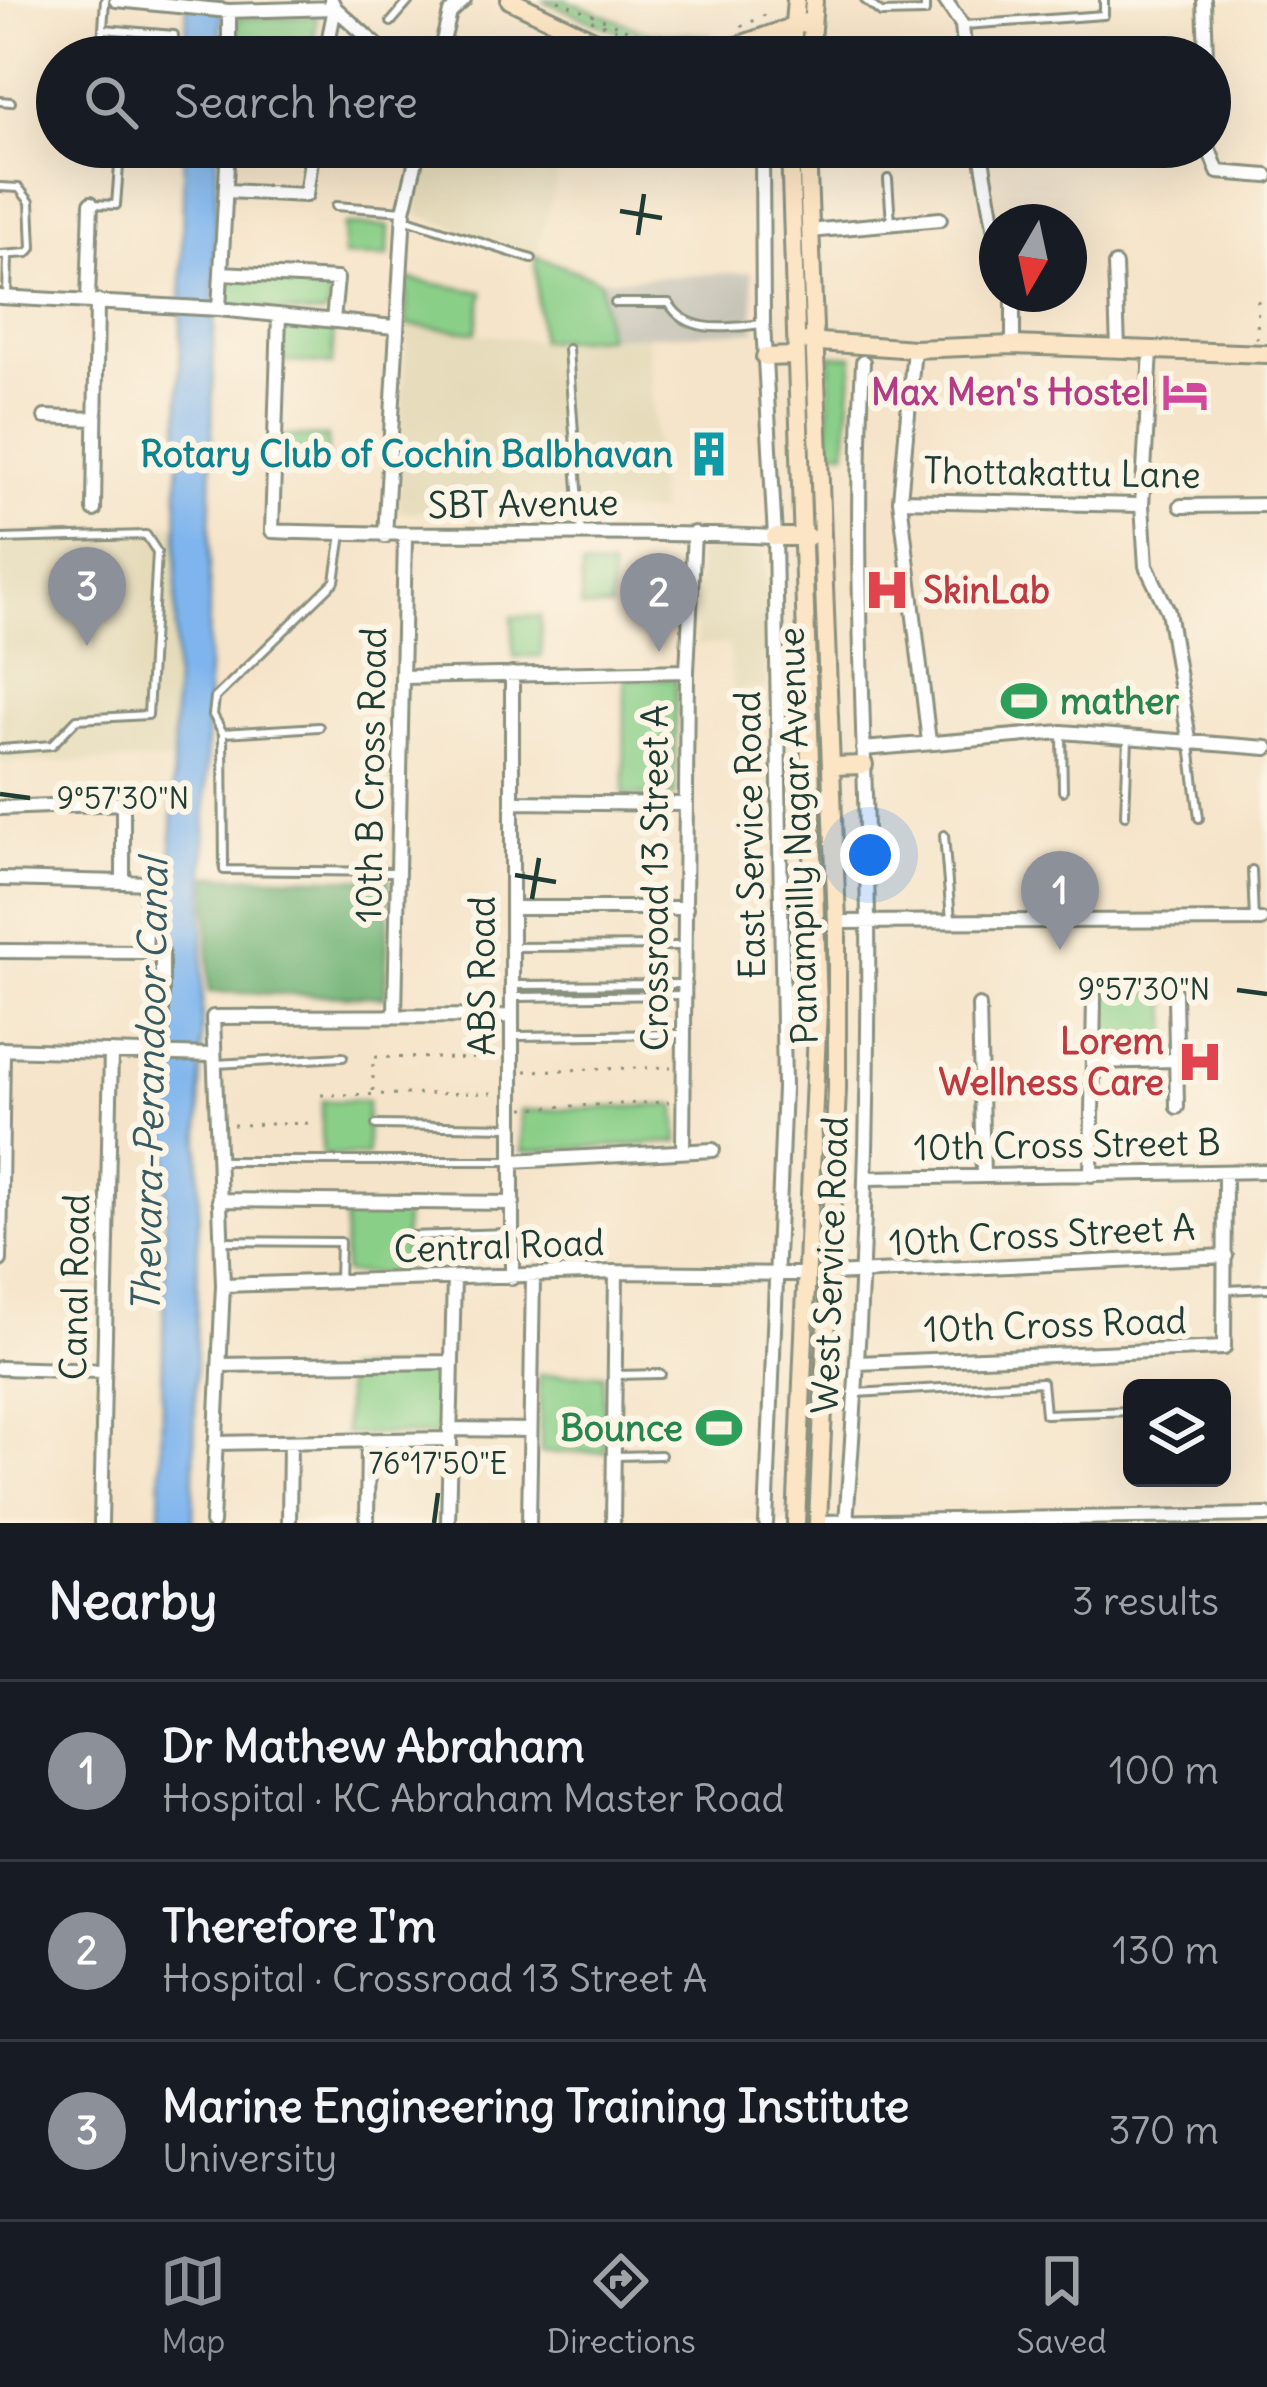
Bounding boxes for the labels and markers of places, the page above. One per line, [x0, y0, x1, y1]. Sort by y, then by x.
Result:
hotel icon: Max Men's Hostel [1160, 367, 1210, 417]
place label: Max Men's Hostel [871, 370, 1149, 415]
building icon: Rotary Club of Cochin Balbhavan [684, 429, 734, 479]
place label: Rotary Club of Cochin Balbhavan [140, 432, 673, 477]
pin: 3 [48, 547, 126, 646]
pin: 2 [620, 553, 698, 652]
hospital icon: SkinLab [862, 565, 912, 615]
place label: SkinLab [923, 568, 1050, 613]
sports icon: mather [999, 676, 1049, 726]
place label: mather [1060, 679, 1179, 724]
pin: 1 [1021, 851, 1099, 950]
place label: Lorem Wellness Care [939, 1019, 1164, 1105]
hospital icon: Lorem Wellness Care [1175, 1037, 1225, 1087]
sports icon: Bounce [694, 1403, 744, 1453]
place label: Bounce [560, 1406, 683, 1451]

